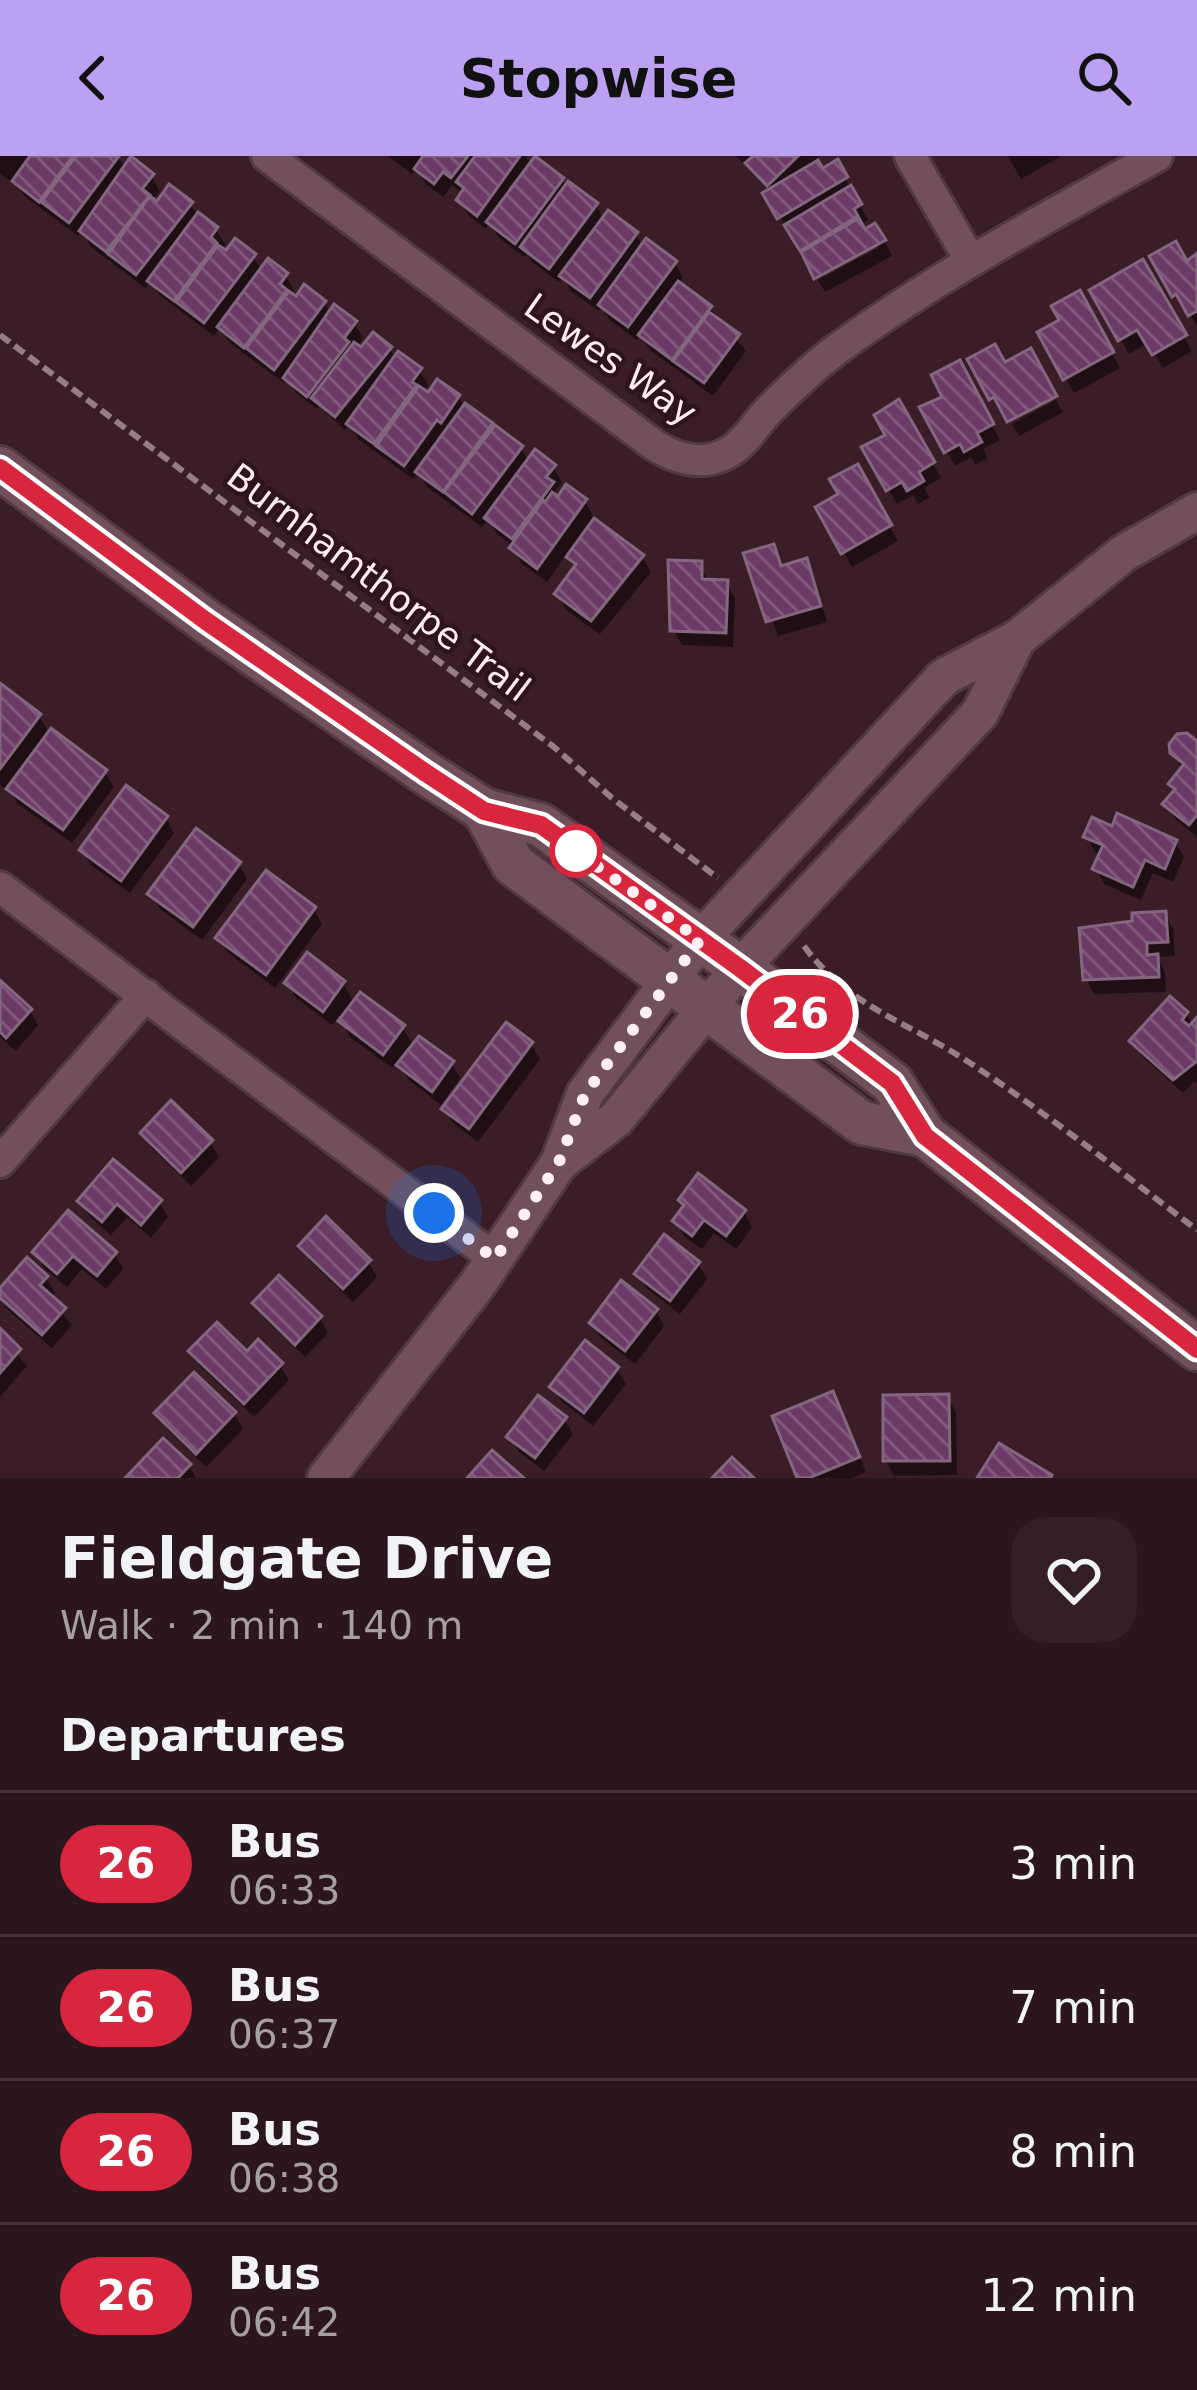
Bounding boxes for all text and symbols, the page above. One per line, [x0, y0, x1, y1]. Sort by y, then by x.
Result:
icon: back [60, 45, 126, 111]
icon: search [1071, 45, 1137, 111]
text: Stopwise [460, 47, 737, 110]
street label: Lewes Way [517, 285, 704, 434]
street label: Burnhamthorpe Trail [219, 455, 538, 710]
unlabelled marker [551, 826, 601, 876]
line badge: 26 [746, 975, 854, 1053]
text: 26 [771, 989, 829, 1038]
your location [404, 1183, 464, 1243]
button: heart [1011, 1517, 1137, 1643]
text: Fieldgate Drive [60, 1525, 553, 1591]
text: Walk · 2 min · 140 m [60, 1603, 463, 1648]
text: Departures [60, 1709, 346, 1762]
text: Bus [228, 1815, 321, 1868]
text: 3 min [1009, 1837, 1137, 1890]
text: 26 [97, 1839, 155, 1888]
text: 06:33 [228, 1868, 340, 1913]
text: Bus [228, 1959, 321, 2012]
text: 7 min [1009, 1981, 1137, 2034]
text: 26 [97, 1983, 155, 2032]
text: 06:37 [228, 2012, 340, 2057]
text: Bus [228, 2103, 321, 2156]
text: 8 min [1009, 2125, 1137, 2178]
text: 26 [97, 2127, 155, 2176]
text: 06:38 [228, 2156, 340, 2201]
text: Bus [228, 2247, 321, 2300]
text: 12 min [981, 2269, 1137, 2322]
text: 26 [97, 2271, 155, 2320]
text: 06:42 [228, 2300, 340, 2345]

